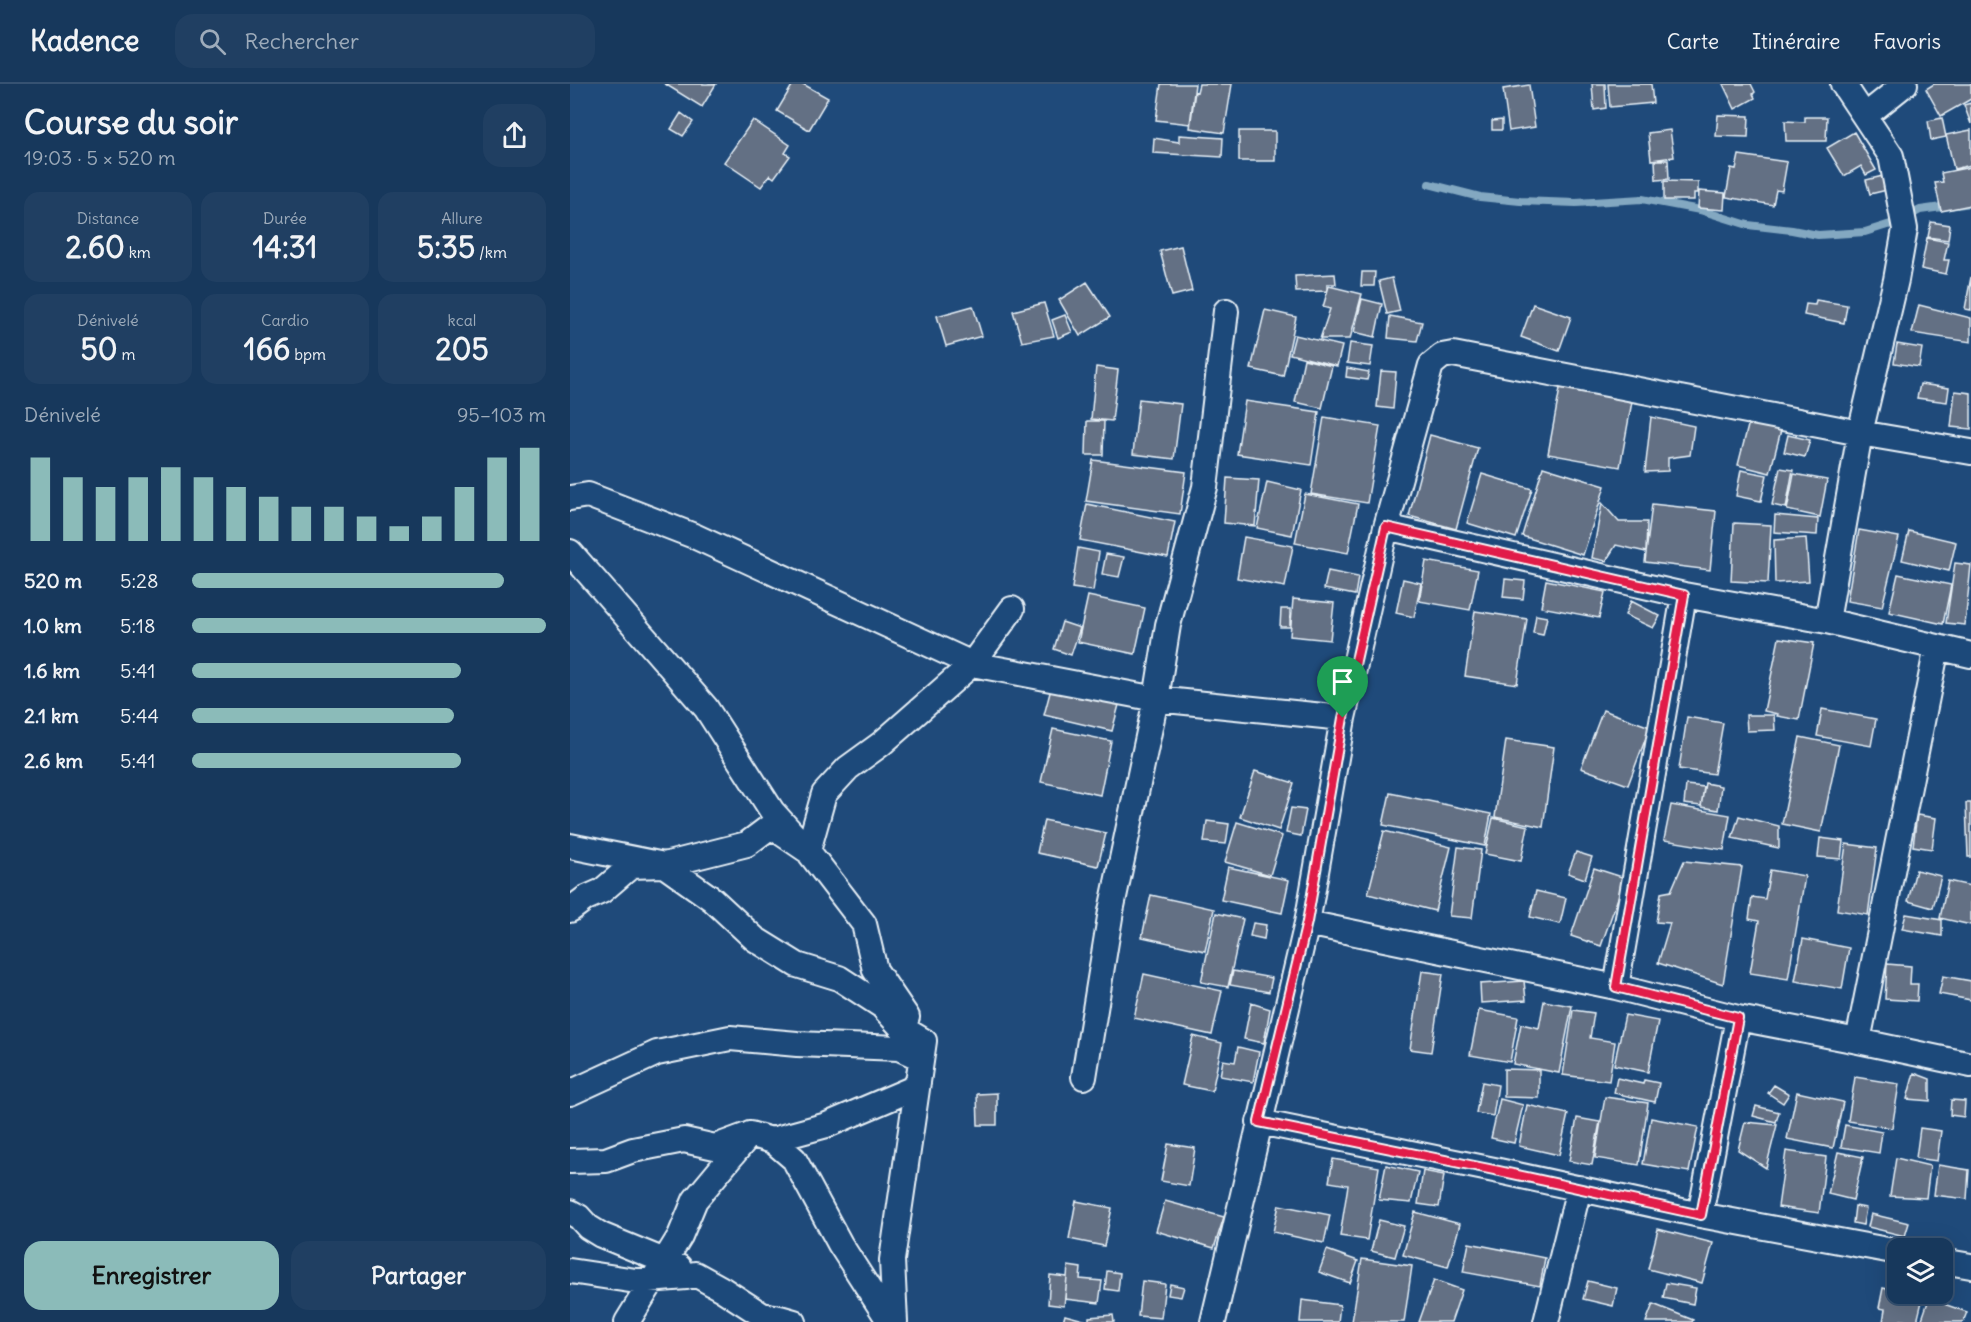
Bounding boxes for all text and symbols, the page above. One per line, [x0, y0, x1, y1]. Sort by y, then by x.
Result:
search box [175, 14, 595, 68]
text: Kadence [30, 23, 139, 59]
icon: search [196, 25, 229, 58]
text: Rechercher [244, 27, 359, 55]
text: Carte [1667, 28, 1719, 55]
text: Itinéraire [1752, 28, 1840, 55]
text: Favoris [1873, 28, 1941, 55]
text: Course du soir [24, 101, 238, 143]
button: share [483, 104, 546, 167]
text: 19:03 · 5 × 520 m [24, 145, 175, 170]
text: Distance [77, 208, 139, 228]
text: Durée [263, 208, 307, 228]
text: Allure [441, 208, 483, 228]
text: 2.60 [65, 228, 125, 266]
text: 14:31 [253, 228, 317, 266]
text: 5:35 [417, 228, 475, 266]
text: km [125, 242, 151, 262]
text: /km [475, 242, 507, 262]
text: Dénivelé [77, 310, 139, 330]
text: Cardio [261, 310, 309, 330]
text: kcal [448, 310, 476, 330]
text: 50 [81, 330, 118, 368]
text: 166 [244, 330, 290, 368]
text: 205 [435, 330, 489, 368]
text: m [118, 344, 135, 364]
text: bpm [290, 344, 326, 364]
text: Dénivelé [24, 402, 101, 427]
text: 95–103 m [457, 402, 546, 427]
text: 520 m [24, 568, 82, 593]
text: 5:28 [120, 568, 159, 593]
text: 1.0 km [24, 613, 82, 638]
text: 5:18 [120, 613, 155, 638]
pin [1317, 656, 1368, 718]
text: 1.6 km [24, 658, 80, 683]
text: 5:41 [120, 658, 155, 683]
icon: arrive [1326, 665, 1359, 698]
text: 2.1 km [24, 703, 79, 728]
text: 5:44 [120, 703, 159, 728]
text: 2.6 km [24, 748, 83, 773]
text: 5:41 [120, 748, 155, 773]
map controls [1887, 1238, 1953, 1304]
button: layers [1887, 1238, 1953, 1304]
button: Enregistrer [24, 1241, 279, 1310]
button: Partager [291, 1241, 546, 1310]

